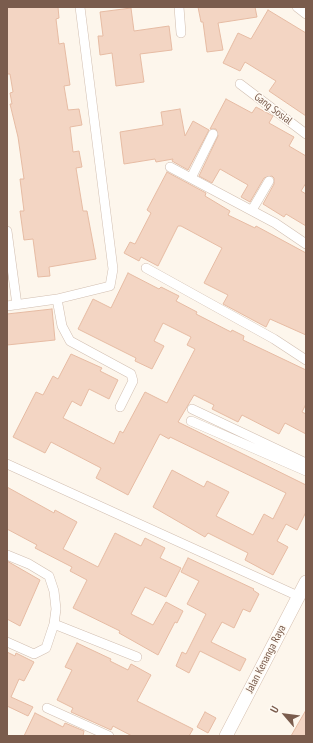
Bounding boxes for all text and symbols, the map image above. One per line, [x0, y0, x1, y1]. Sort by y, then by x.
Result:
street label: Gang Sosial [251, 90, 295, 128]
street label: Jalan Kenanga Raya [243, 623, 289, 695]
north arrow [265, 695, 305, 735]
text: U [267, 704, 282, 715]

